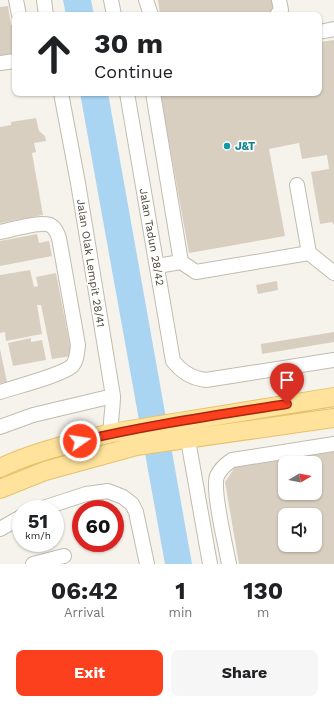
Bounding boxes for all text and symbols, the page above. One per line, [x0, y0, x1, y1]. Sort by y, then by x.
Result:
text: 30 m [94, 27, 163, 60]
icon: ahead [28, 28, 80, 80]
text: Continue [94, 61, 173, 82]
place label: J&T [235, 140, 255, 153]
marker: J&T [222, 141, 232, 151]
street label: Jalan Tadun 28/42 [137, 187, 166, 287]
street label: Jalan Olak Lempit 28/41 [74, 198, 107, 328]
pin [270, 363, 304, 404]
icon: arrive [276, 369, 298, 391]
position arrow [59, 420, 101, 462]
north arrow [278, 456, 322, 500]
map controls [278, 456, 322, 552]
speed limit sign: 60 [72, 500, 124, 552]
button: sound [278, 508, 322, 552]
text: 51 [28, 509, 48, 533]
text: km/h [25, 530, 51, 541]
text: 06:42 [51, 577, 118, 605]
text: 1 [175, 577, 186, 605]
text: 130 [243, 577, 283, 605]
text: Arrival [64, 605, 105, 620]
text: min [169, 605, 192, 620]
text: m [257, 605, 269, 620]
button: Exit [16, 650, 163, 696]
button: Share [171, 650, 318, 696]

